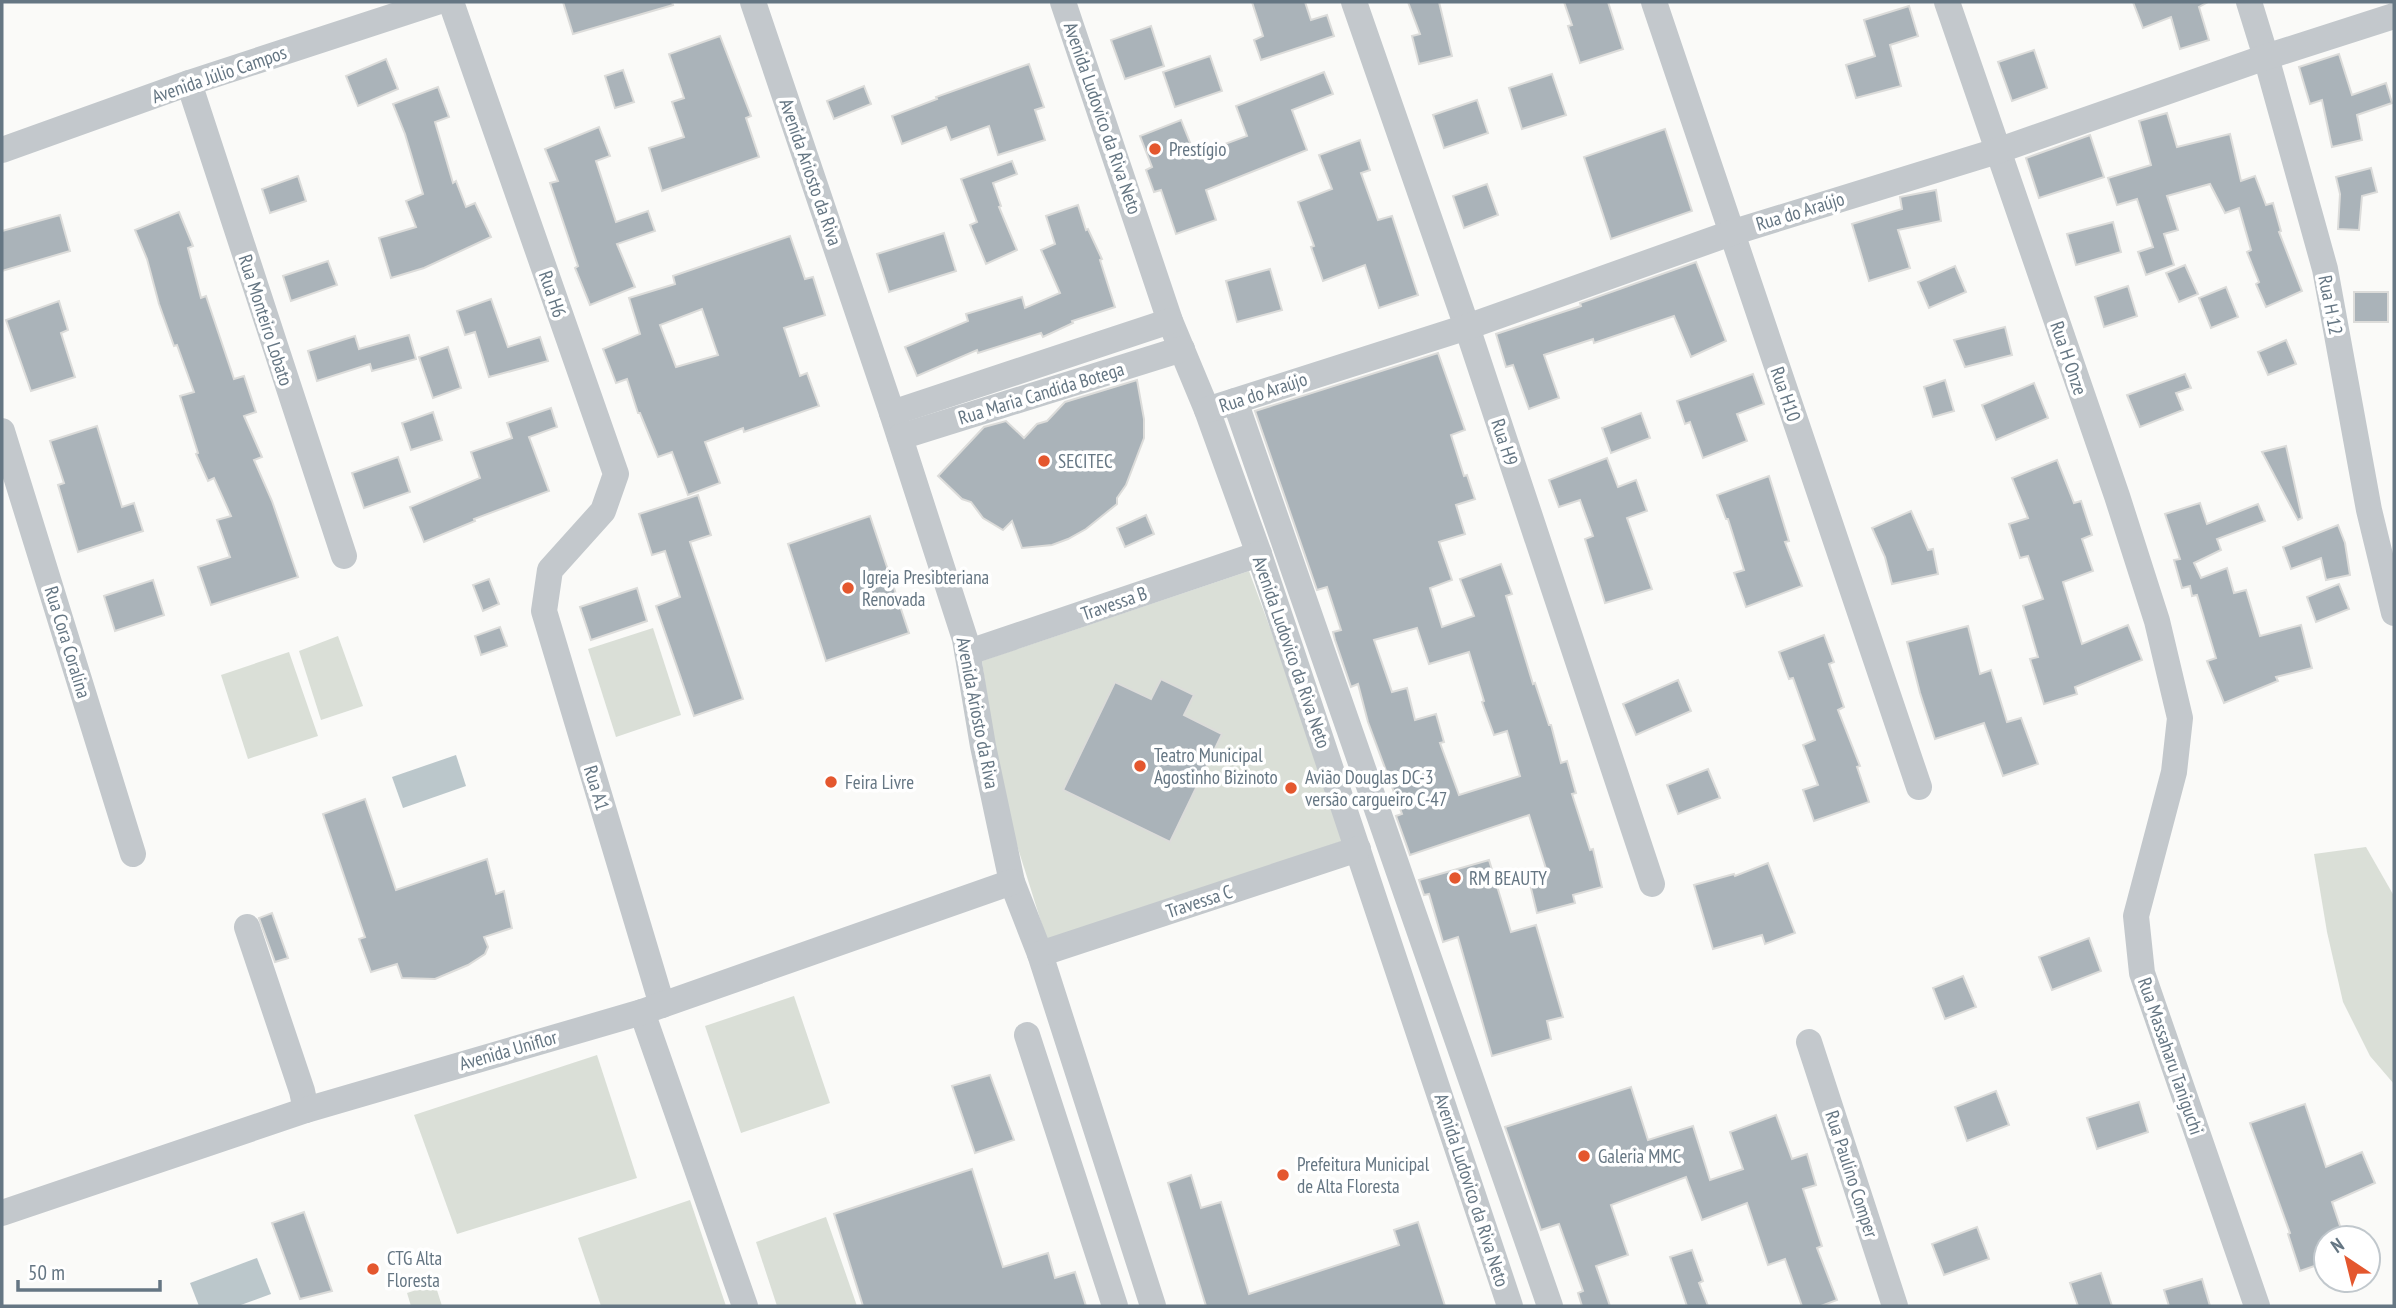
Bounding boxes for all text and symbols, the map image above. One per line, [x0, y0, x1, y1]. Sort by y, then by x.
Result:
street label: Avenida Ludovico da Riva Neto [1059, 19, 1147, 217]
street label: Avenida Júlio Campos [148, 40, 290, 108]
street label: Avenida Ariosto da Riva [775, 95, 847, 249]
place label: Prestígio [1169, 137, 1226, 161]
marker: Prestígio [1147, 141, 1163, 157]
street label: Rua do Araújo [1753, 186, 1847, 236]
street label: Rua Monteiro Lobato [233, 251, 299, 389]
street label: Rua H6 [534, 268, 572, 320]
street label: Rua H 12 [2313, 273, 2349, 337]
street label: Rua H Onze [2045, 318, 2093, 398]
street label: Rua Maria Candida Botega [955, 356, 1127, 430]
street label: Rua H10 [1765, 363, 1807, 425]
street label: Rua do Araújo [1216, 366, 1310, 418]
street label: Rua H9 [1486, 416, 1524, 468]
place label: SECITEC [1058, 449, 1113, 473]
marker: SECITEC [1036, 453, 1052, 469]
street label: Avenida Ludovico da Riva Neto [1248, 553, 1336, 751]
place label: Igreja Presibteriana Renovada [862, 565, 989, 611]
marker: Igreja Presibteriana Renovada [840, 580, 856, 596]
street label: Travessa B [1078, 581, 1150, 625]
street label: Rua Cora Coralina [40, 583, 96, 701]
street label: Avenida Ariosto da Riva [952, 635, 1004, 791]
place label: Teatro Municipal Agostinho Bizinoto [1154, 743, 1278, 789]
marker: Teatro Municipal Agostinho Bizinoto [1132, 758, 1148, 774]
street label: Rua A1 [579, 762, 615, 814]
place label: Avião Douglas DC-3 versão cargueiro C-47 [1305, 765, 1447, 811]
place label: Feira Livre [845, 770, 914, 794]
marker: Feira Livre [823, 774, 839, 790]
marker: Avião Douglas DC-3 versão cargueiro C-47 [1283, 780, 1299, 796]
place label: RM BEAUTY [1469, 866, 1547, 890]
marker: RM BEAUTY [1447, 870, 1463, 886]
street label: Travessa C [1163, 879, 1235, 923]
street label: Rua Massaharu Taniguchi [2133, 974, 2209, 1138]
street label: Avenida Uniflor [456, 1024, 560, 1075]
street label: Avenida Ludovico da Riva Neto [1429, 1090, 1515, 1290]
street label: Rua Paulino Comper [1820, 1107, 1884, 1241]
place label: Galeria MMC [1598, 1144, 1681, 1168]
marker: Galeria MMC [1576, 1148, 1592, 1164]
place label: Prefeitura Municipal de Alta Floresta [1297, 1152, 1430, 1198]
marker: Prefeitura Municipal de Alta Floresta [1275, 1167, 1291, 1183]
north arrow [2312, 1224, 2382, 1294]
text: N [2326, 1232, 2348, 1258]
place label: CTG Alta Floresta [387, 1246, 442, 1292]
scale bar [18, 1248, 159, 1292]
text: 50 m [28, 1259, 65, 1286]
marker: CTG Alta Floresta [365, 1261, 381, 1277]

